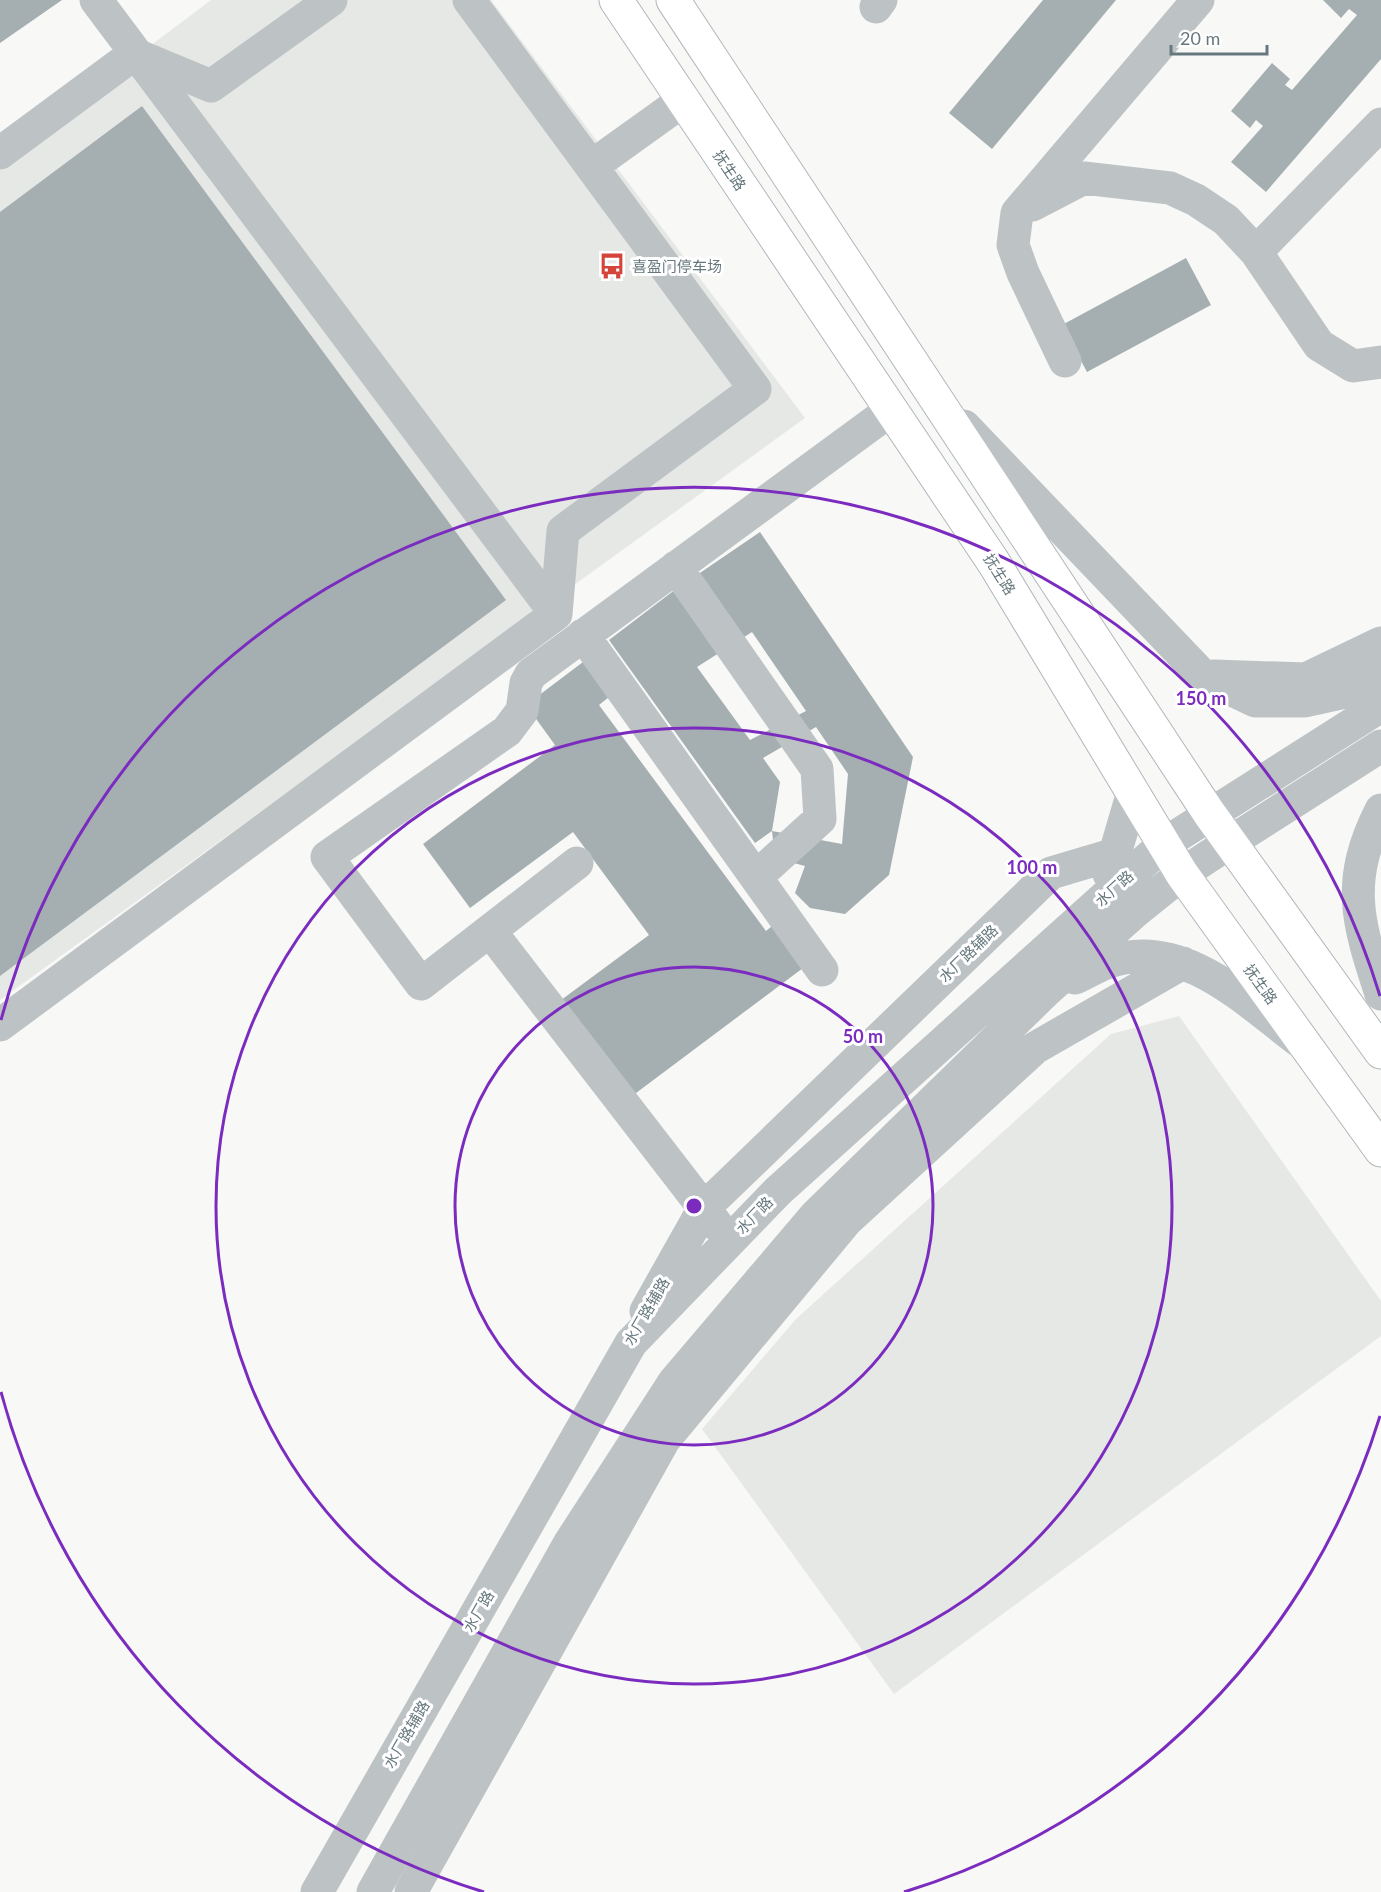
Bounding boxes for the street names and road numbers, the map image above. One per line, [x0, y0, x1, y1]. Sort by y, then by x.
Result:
street label: 抚生路 [710, 146, 750, 194]
street label: 抚生路 [980, 550, 1020, 598]
street label: 水厂路 [1091, 866, 1137, 910]
street label: 水厂路辅路 [935, 920, 1001, 986]
street label: 抚生路 [1240, 961, 1282, 1007]
street label: 水厂路 [732, 1193, 776, 1237]
street label: 水厂路辅路 [619, 1274, 673, 1348]
street label: 水厂路 [459, 1587, 497, 1635]
street label: 水厂路辅路 [379, 1697, 433, 1771]

